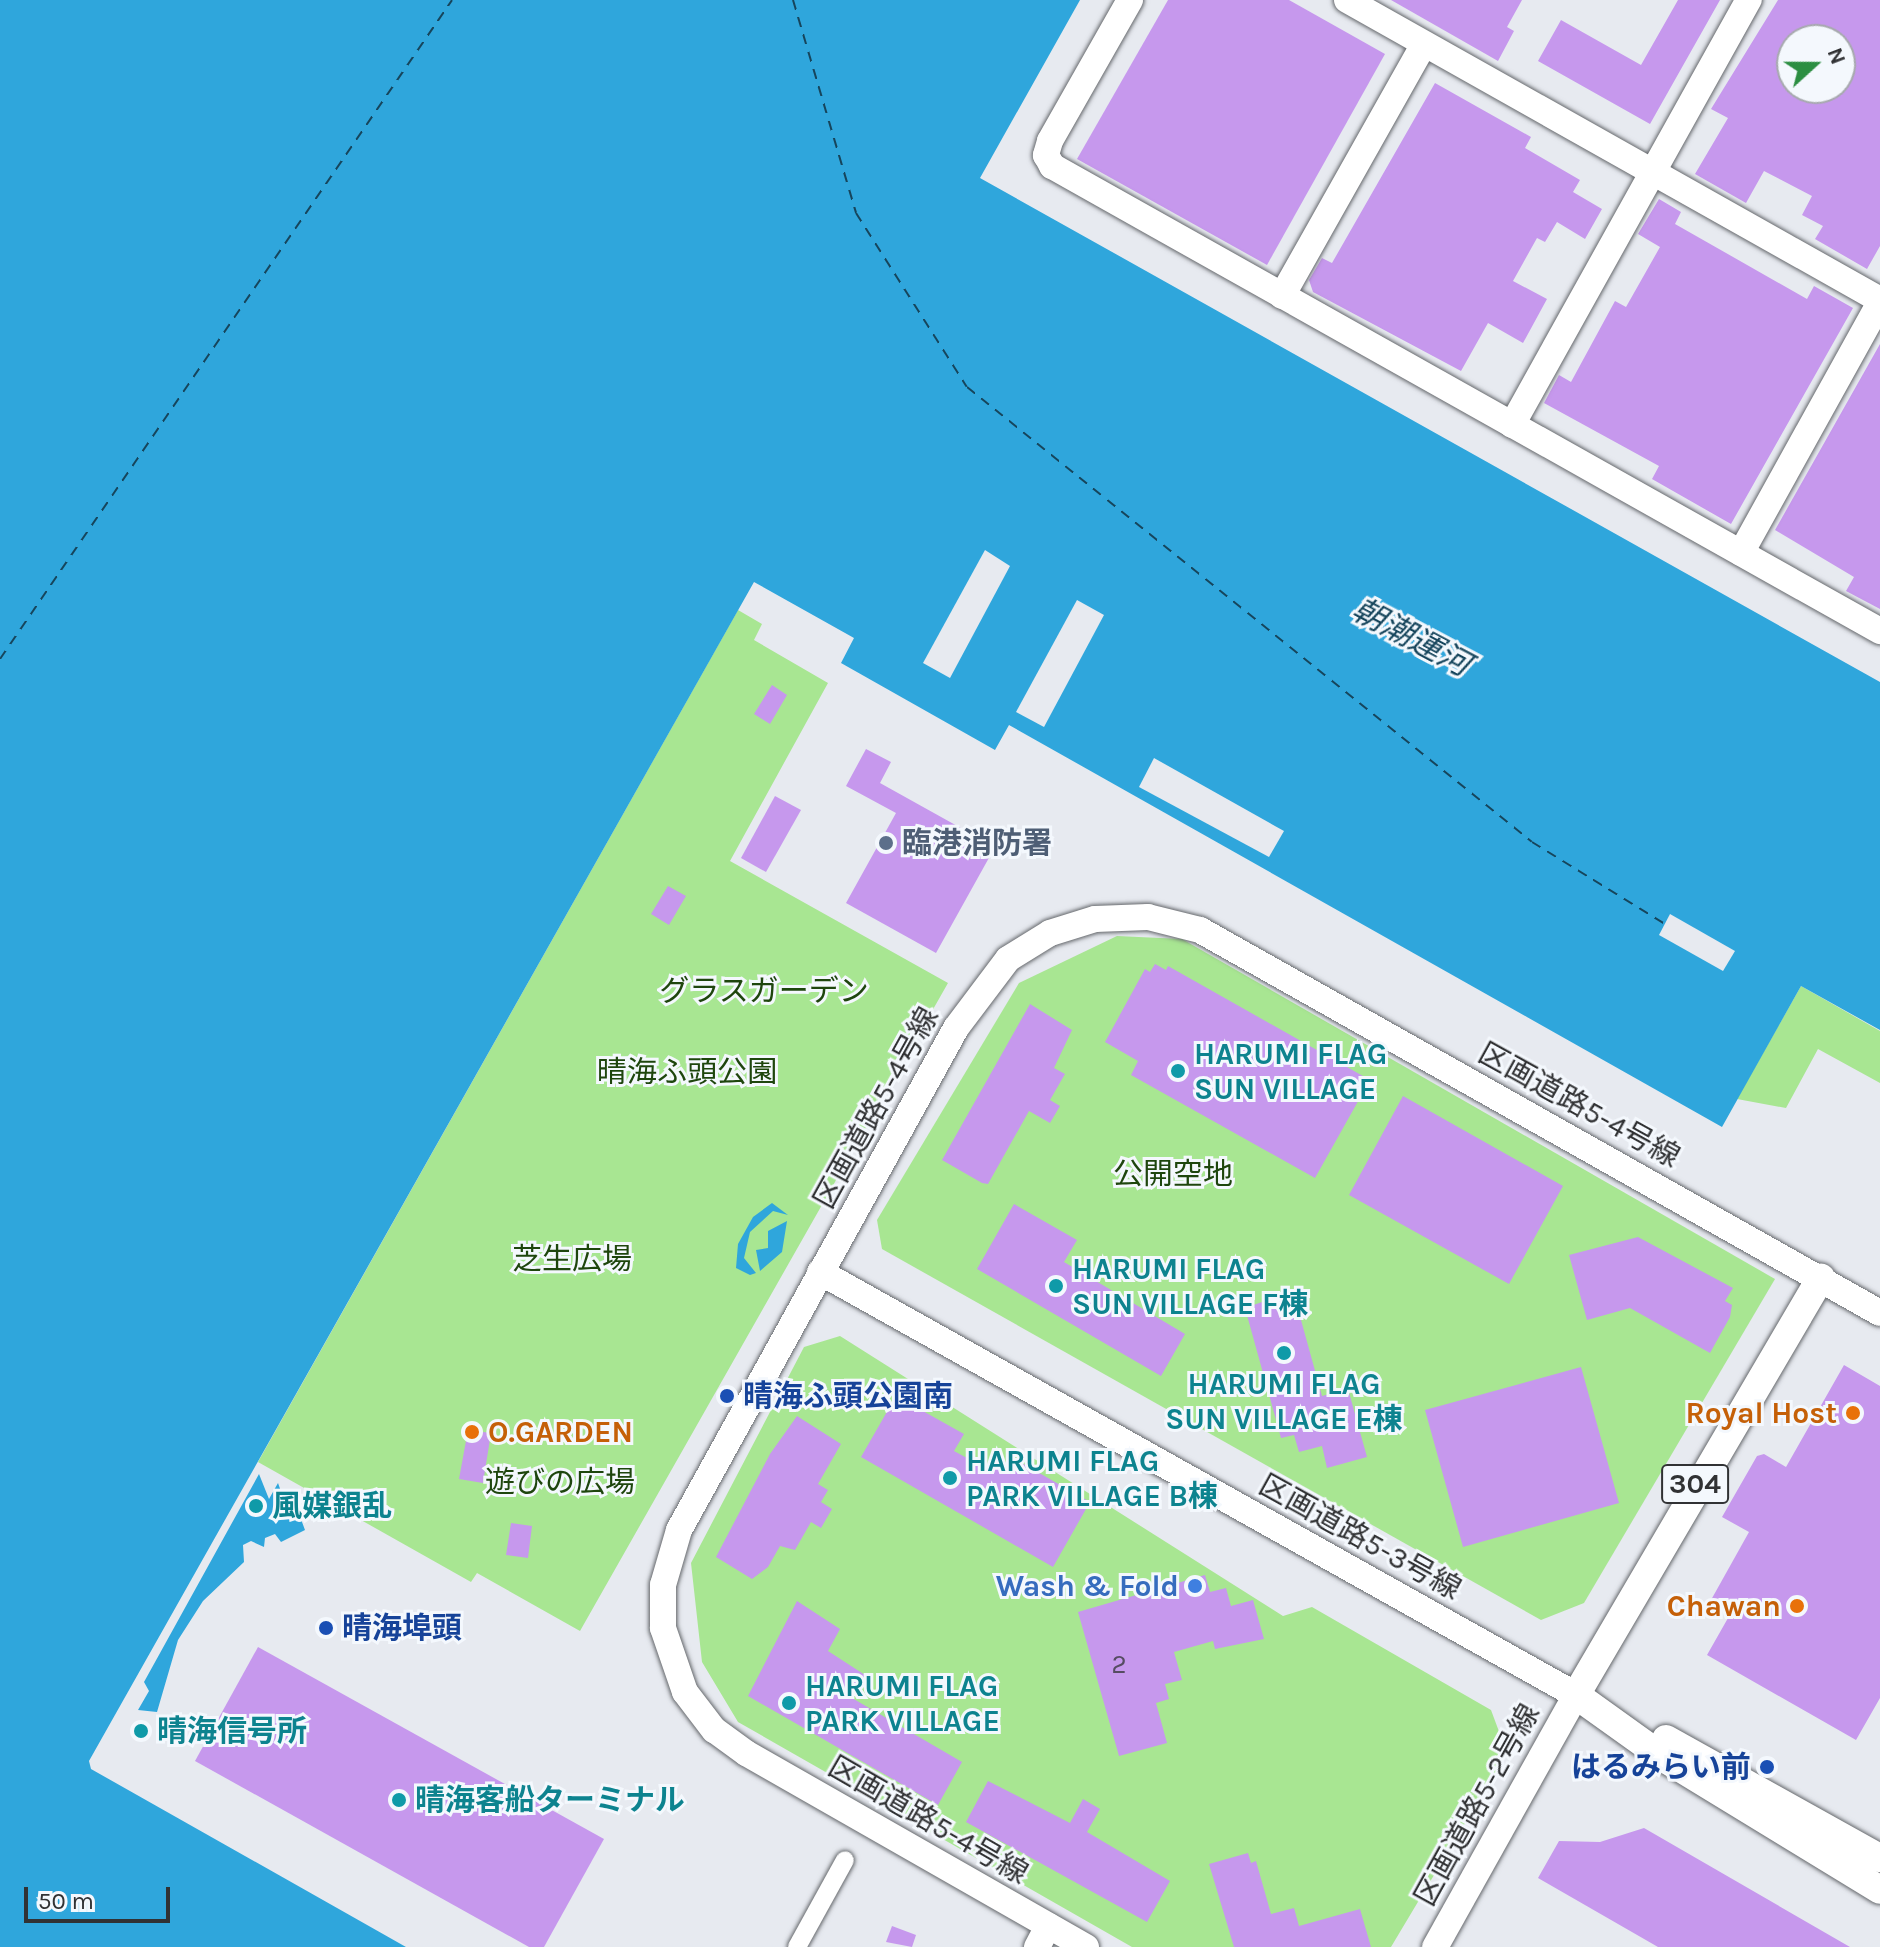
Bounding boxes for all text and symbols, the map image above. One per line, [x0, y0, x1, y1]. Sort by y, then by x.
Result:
north arrow [1776, 24, 1856, 104]
text: N [1822, 44, 1852, 68]
water label: 朝潮運河 [1345, 591, 1477, 685]
place label: 臨港消防署 [902, 825, 1052, 861]
marker: 臨港消防署 [877, 834, 895, 852]
park label: グラスガーデン [659, 973, 869, 1009]
street label: 区画道路5-4号線 [806, 1001, 946, 1215]
street label: 区画道路5-4号線 [1472, 1035, 1686, 1175]
place label: HARUMI FLAG SUN VILLAGE [1194, 1036, 1387, 1106]
park label: 晴海ふ頭公園 [597, 1054, 777, 1090]
marker: HARUMI FLAG SUN VILLAGE [1169, 1062, 1187, 1080]
park label: 公開空地 [1113, 1156, 1233, 1192]
park label: 芝生広場 [512, 1241, 632, 1277]
place label: HARUMI FLAG SUN VILLAGE F棟 [1072, 1251, 1308, 1322]
marker: HARUMI FLAG SUN VILLAGE F棟 [1047, 1277, 1065, 1295]
marker: HARUMI FLAG SUN VILLAGE E棟 [1275, 1344, 1293, 1362]
place label: HARUMI FLAG SUN VILLAGE E棟 [1165, 1366, 1403, 1436]
place label: 晴海ふ頭公園南 [743, 1378, 953, 1414]
marker: 晴海ふ頭公園南 [718, 1387, 736, 1405]
place label: Royal Host [1686, 1395, 1837, 1431]
marker: Royal Host [1844, 1404, 1862, 1422]
place label: O.GARDEN [488, 1414, 633, 1450]
marker: O.GARDEN [463, 1423, 481, 1441]
place label: HARUMI FLAG PARK VILLAGE B棟 [966, 1443, 1218, 1514]
road number: 304 [1661, 1460, 1729, 1508]
park label: 遊びの広場 [485, 1464, 635, 1500]
street label: 区画道路5-3号線 [1253, 1467, 1467, 1607]
marker: HARUMI FLAG PARK VILLAGE B棟 [941, 1469, 959, 1487]
place label: 風媒銀乱 [272, 1488, 392, 1524]
marker: 風媒銀乱 [247, 1497, 265, 1515]
place label: Wash & Fold [996, 1568, 1179, 1604]
marker: Wash & Fold [1186, 1577, 1204, 1595]
place label: Chawan [1667, 1588, 1781, 1624]
marker: Chawan [1788, 1597, 1806, 1615]
place label: 晴海埠頭 [342, 1610, 462, 1646]
marker: 晴海埠頭 [317, 1619, 335, 1637]
house number: 2 [1111, 1649, 1127, 1681]
place label: HARUMI FLAG PARK VILLAGE [805, 1668, 1000, 1738]
marker: HARUMI FLAG PARK VILLAGE [780, 1694, 798, 1712]
street label: 区画道路5-2号線 [1407, 1698, 1547, 1912]
place label: 晴海信号所 [157, 1713, 307, 1749]
marker: 晴海信号所 [132, 1722, 150, 1740]
street label: 区画道路5-4号線 [822, 1748, 1034, 1892]
place label: はるみらい前 [1571, 1749, 1751, 1785]
marker: はるみらい前 [1758, 1758, 1776, 1776]
place label: 晴海客船ターミナル [415, 1782, 685, 1818]
marker: 晴海客船ターミナル [390, 1791, 408, 1809]
scale bar [28, 1871, 174, 1921]
text: 50 m [38, 1887, 94, 1915]

